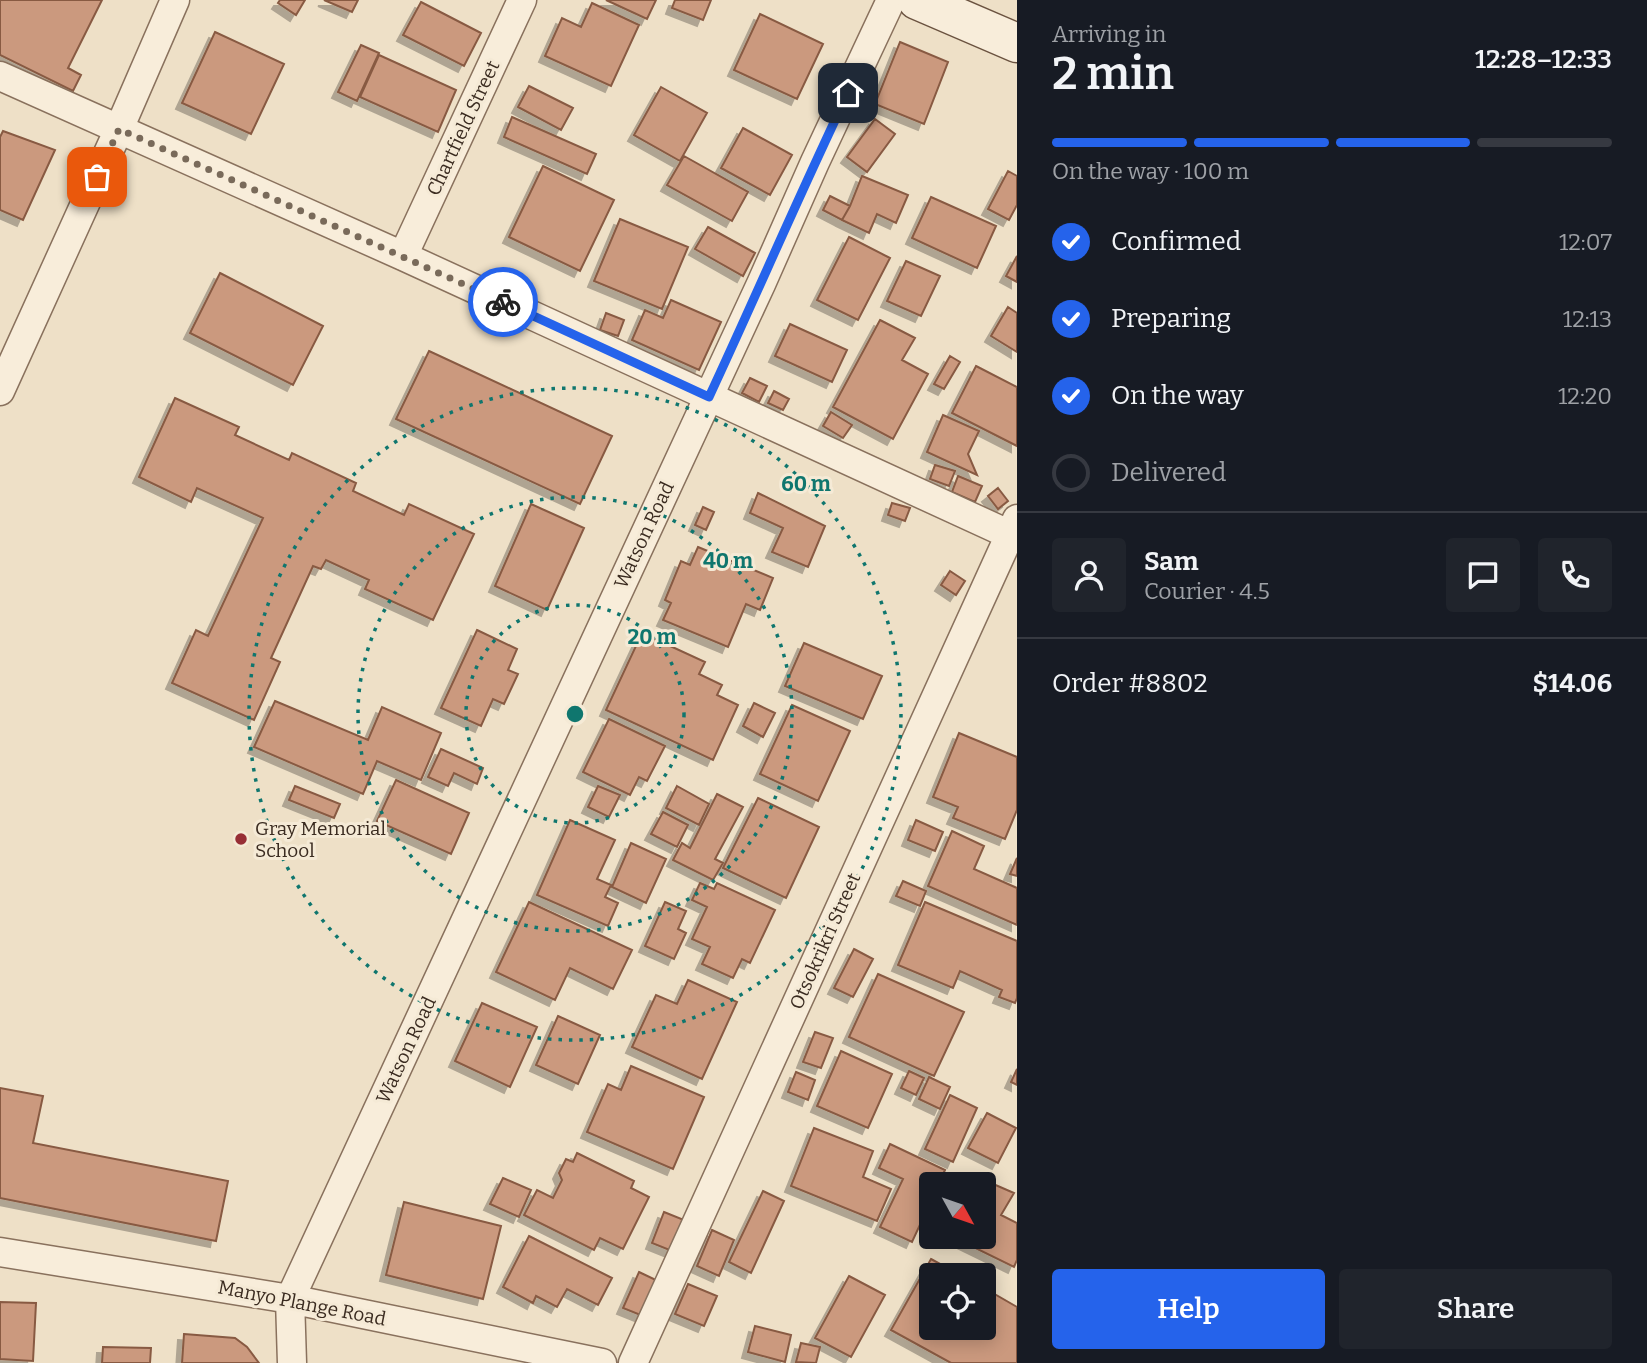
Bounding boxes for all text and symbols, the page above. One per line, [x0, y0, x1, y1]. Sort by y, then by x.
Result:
text: Arriving in [1052, 20, 1166, 48]
text: 12:28–12:33 [1475, 44, 1612, 75]
text: 2 min [1052, 46, 1174, 101]
street label: Chartfield Street [422, 57, 504, 199]
pin [818, 63, 878, 123]
icon: home [829, 74, 867, 112]
pin [67, 147, 127, 207]
text: On the way · 100 m [1052, 157, 1249, 185]
icon: bag [78, 158, 116, 196]
icon: check [1052, 223, 1090, 261]
text: Confirmed [1111, 226, 1241, 257]
text: 12:07 [1559, 228, 1612, 256]
courier [468, 267, 538, 337]
icon: bike [484, 283, 522, 321]
icon: check [1052, 300, 1090, 338]
text: Preparing [1111, 303, 1231, 334]
text: 12:13 [1563, 305, 1612, 333]
icon: check [1052, 377, 1090, 415]
text: On the way [1111, 380, 1244, 411]
text: 12:20 [1558, 382, 1612, 410]
text: Delivered [1111, 457, 1226, 488]
text: 60 m [781, 471, 831, 497]
street label: Watson Road [609, 478, 679, 592]
button: person [1052, 538, 1126, 612]
button: chat [1446, 538, 1520, 612]
button: phone [1538, 538, 1612, 612]
text: Sam [1144, 546, 1199, 577]
text: 40 m [703, 548, 753, 574]
text: Courier · 4.5 [1144, 577, 1270, 605]
text: 20 m [628, 624, 676, 650]
text: Order #8802 [1052, 668, 1208, 699]
text: $14.06 [1532, 668, 1612, 699]
centre of rings [563, 702, 587, 726]
place label: Gray Memorial School [255, 817, 386, 862]
marker: Gray Memorial School [233, 831, 249, 847]
street label: Otsokrikri Street [785, 869, 865, 1013]
street label: Watson Road [371, 993, 441, 1107]
north arrow [919, 1172, 996, 1250]
map controls [919, 1172, 996, 1340]
button: locate [919, 1263, 996, 1340]
button: Help [1052, 1269, 1325, 1349]
button: Share [1339, 1269, 1612, 1349]
street label: Manyo Plange Road [216, 1275, 388, 1331]

